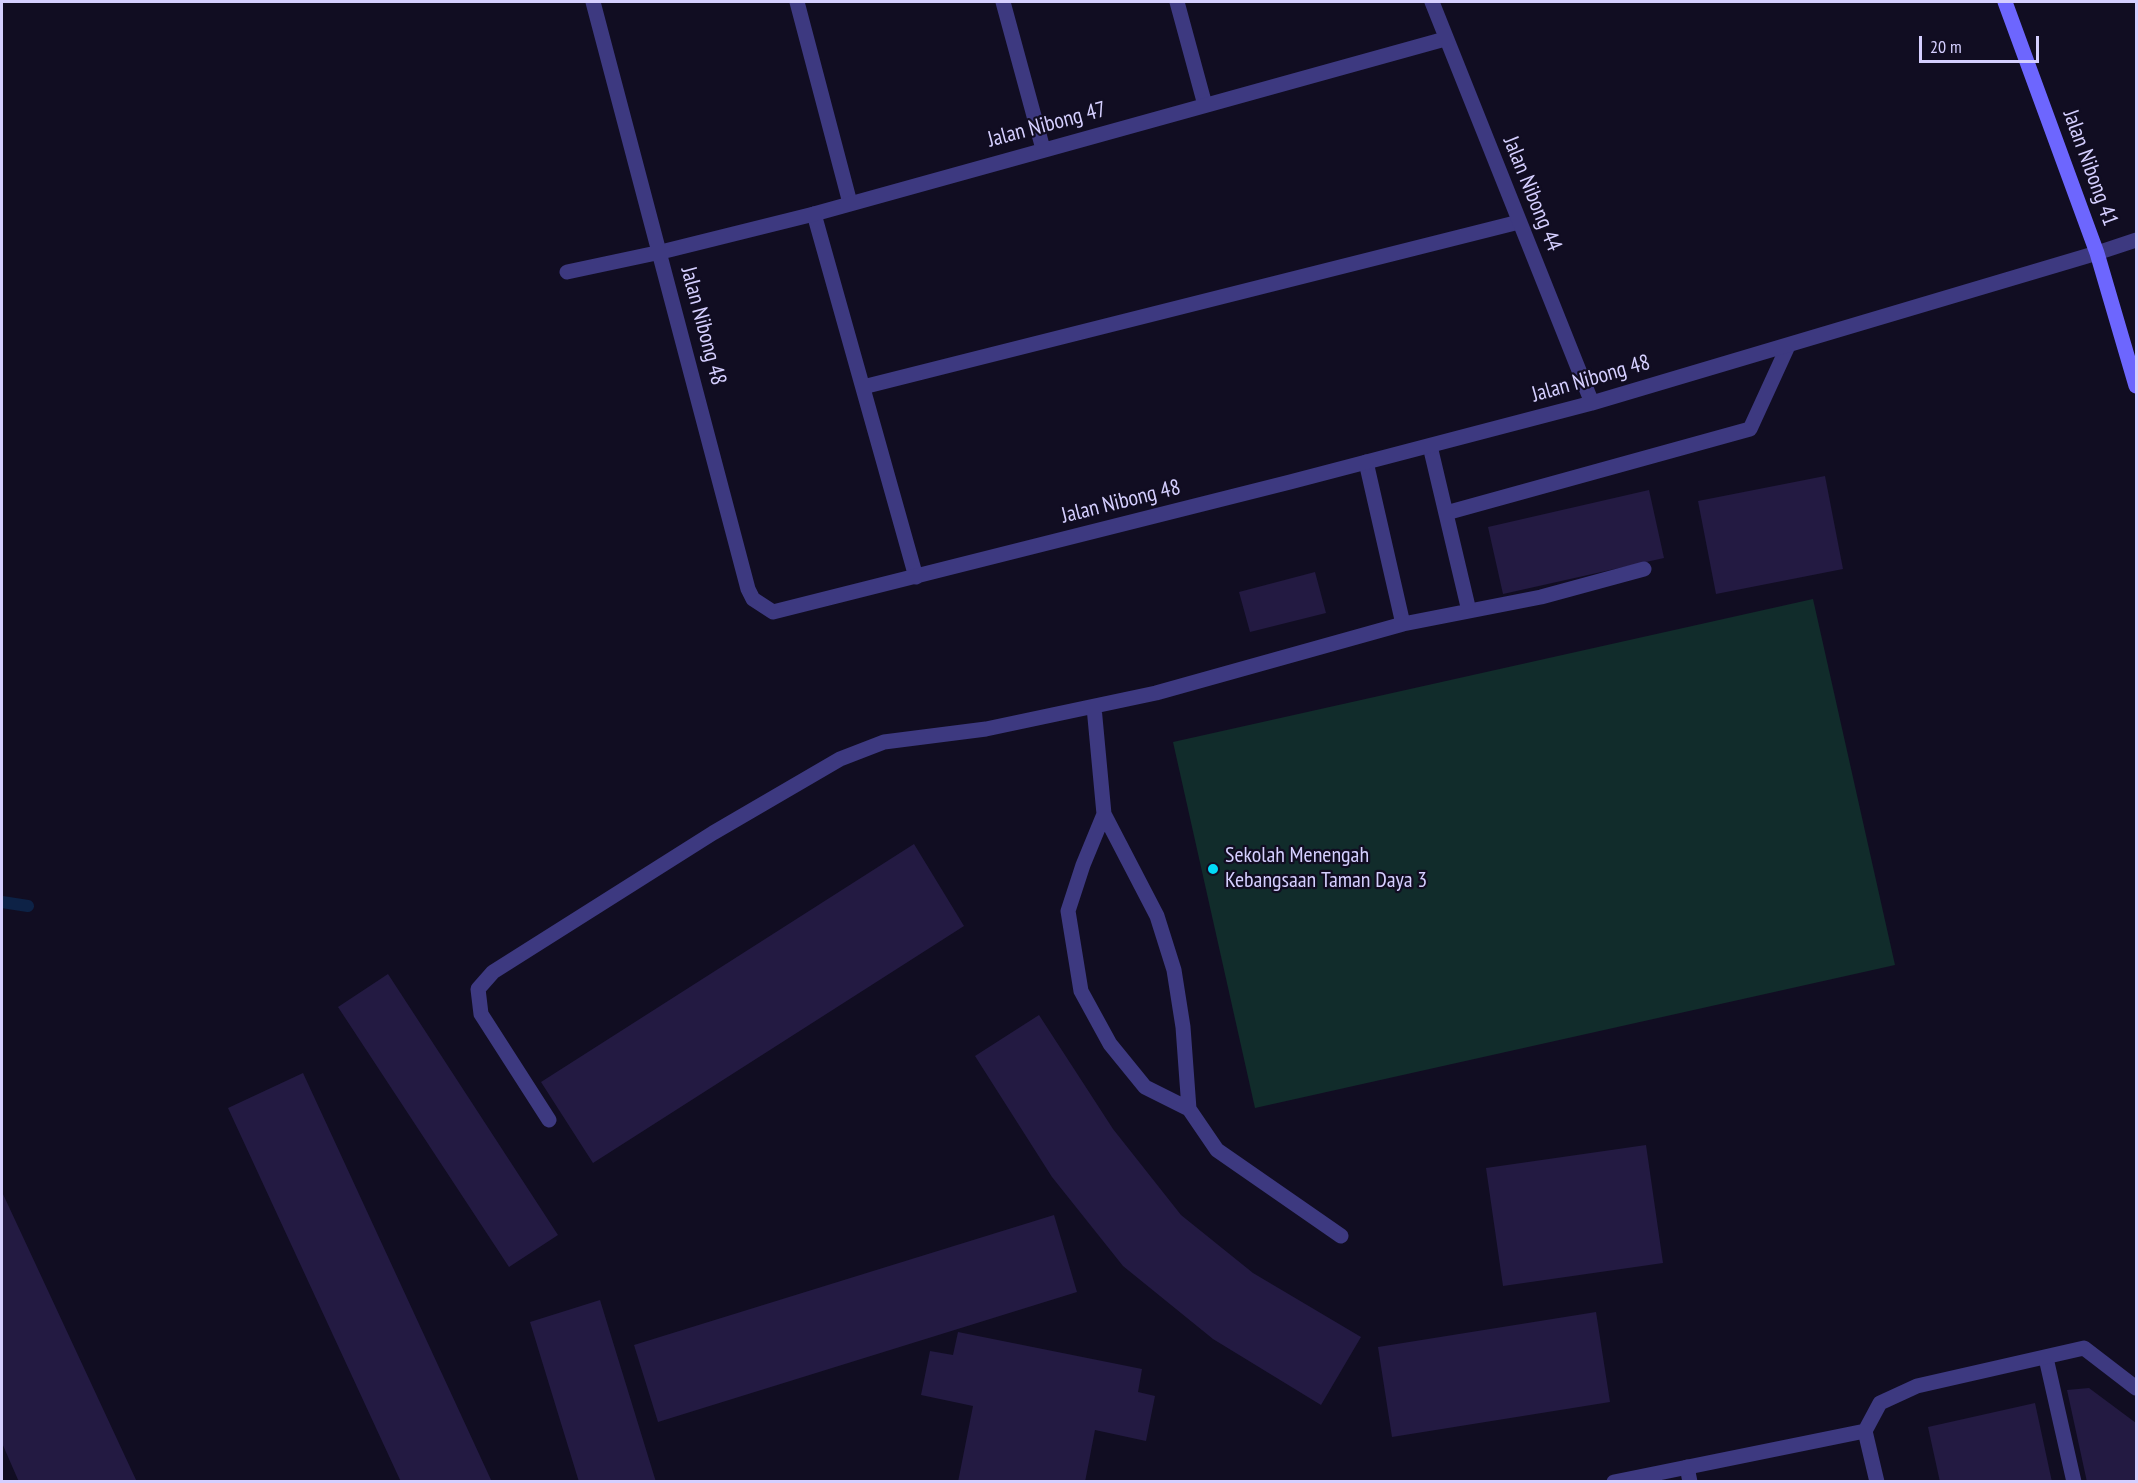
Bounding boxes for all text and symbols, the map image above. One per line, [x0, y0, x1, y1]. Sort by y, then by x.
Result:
scale bar [1922, 24, 2042, 62]
text: 20 m [1930, 35, 1962, 58]
street label: Jalan Nibong 47 [985, 97, 1109, 153]
street label: Jalan Nibong 41 [2057, 106, 2123, 230]
street label: Jalan Nibong 44 [1497, 133, 1567, 255]
street label: Jalan Nibong 48 [675, 264, 731, 388]
street label: Jalan Nibong 48 [1529, 350, 1653, 408]
street label: Jalan Nibong 48 [1059, 474, 1183, 530]
place label: Sekolah Menengah Kebangsaan Taman Daya 3 [1225, 843, 1427, 894]
marker: Sekolah Menengah Kebangsaan Taman Daya 3 [1206, 862, 1220, 876]

